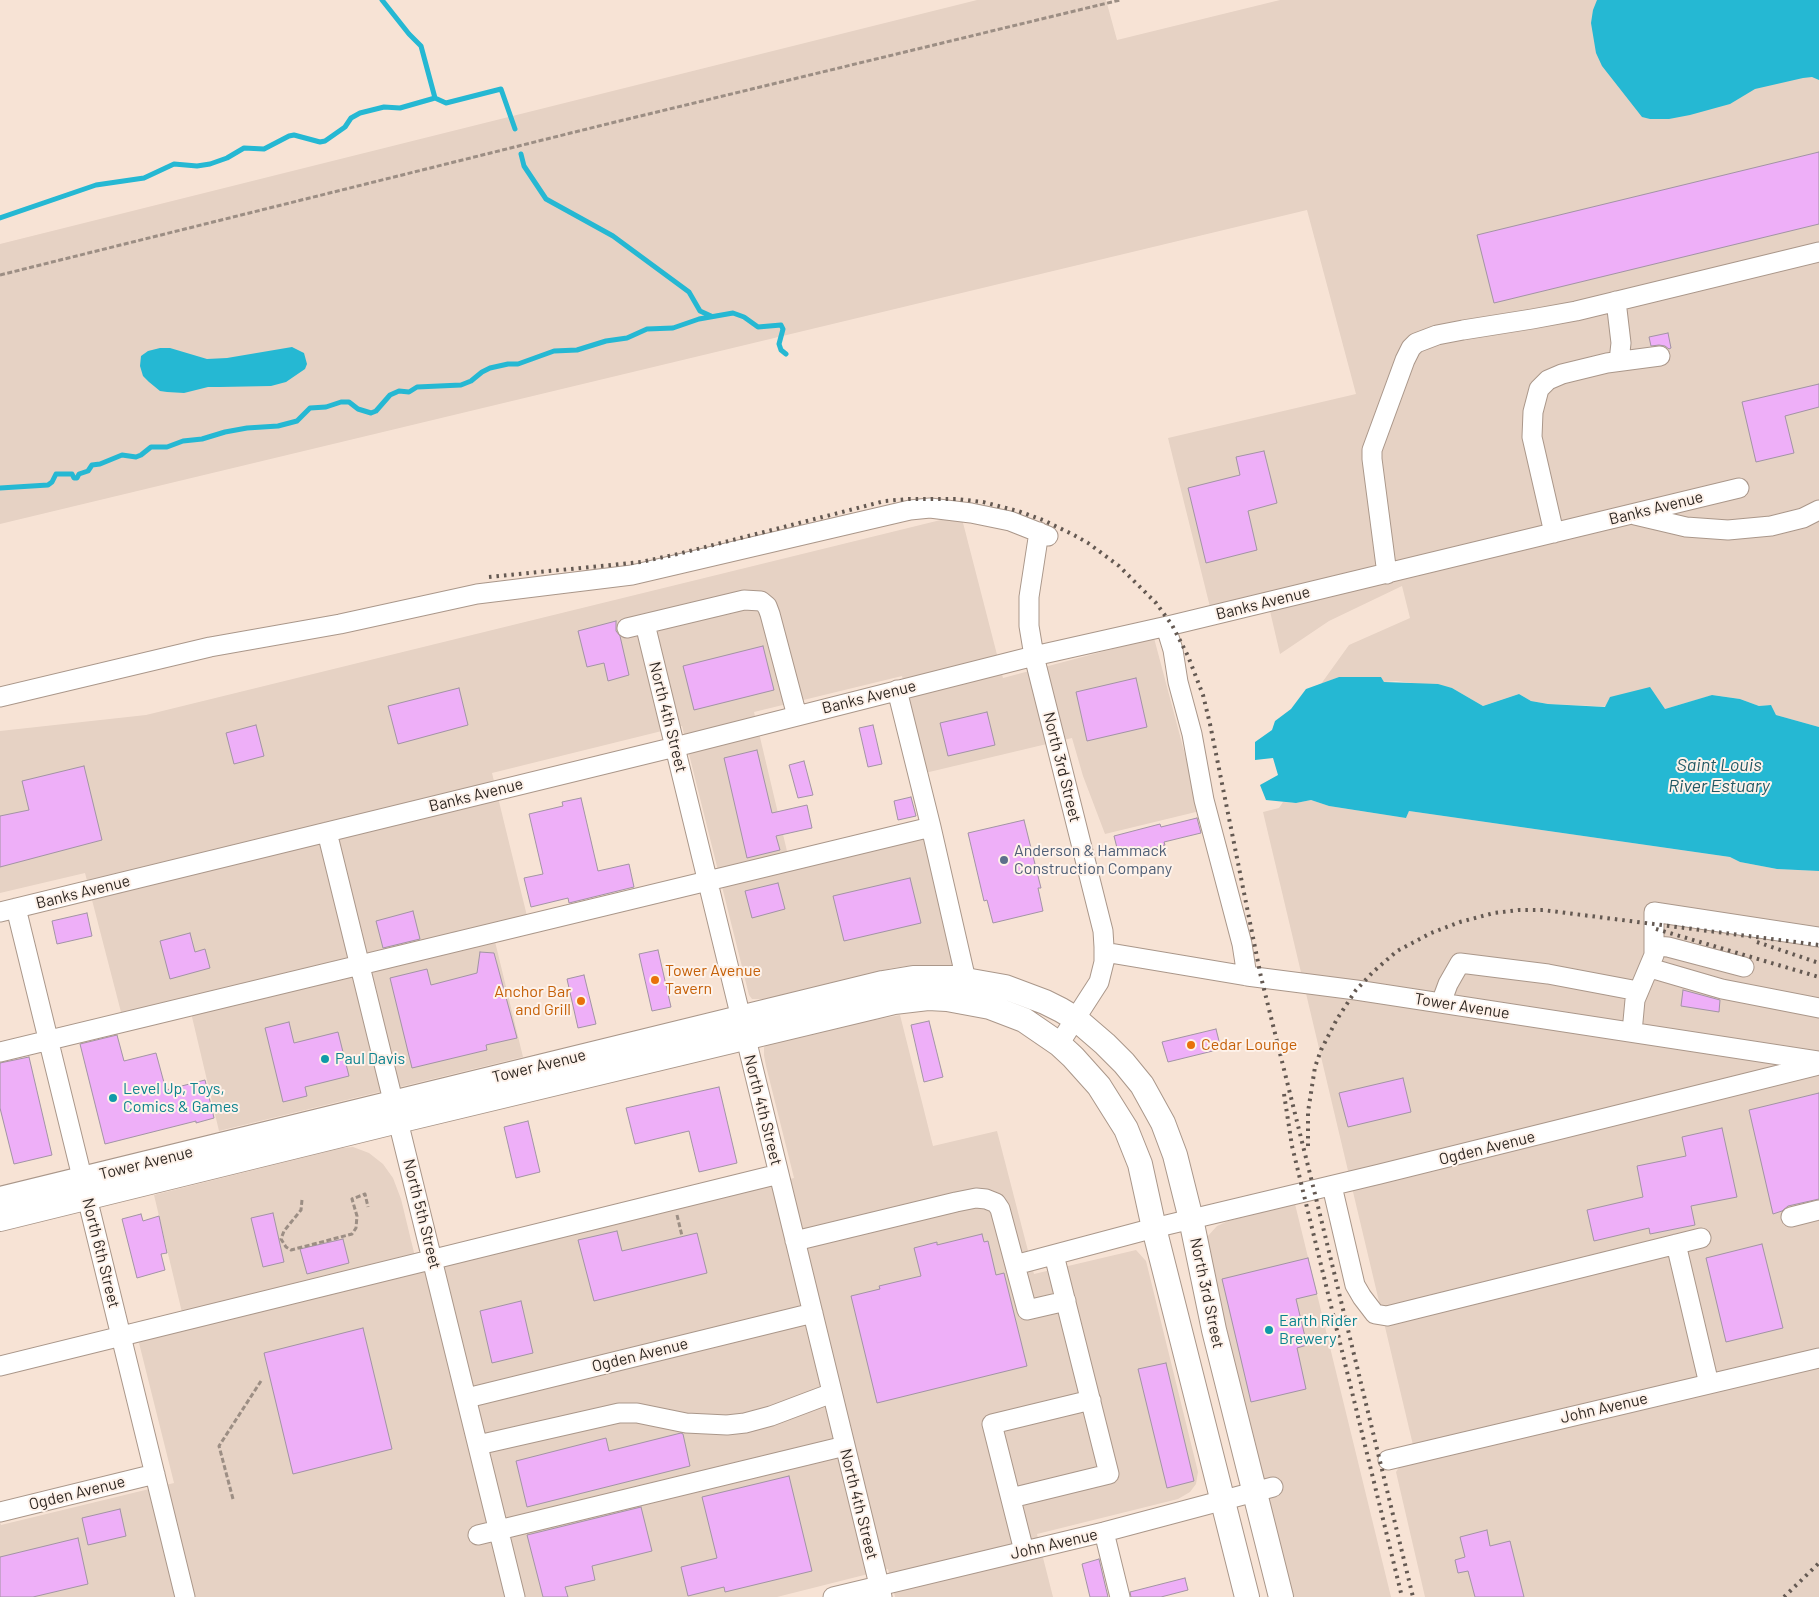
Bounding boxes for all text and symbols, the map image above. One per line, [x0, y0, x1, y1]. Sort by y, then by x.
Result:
street label: Banks Avenue [1607, 487, 1705, 529]
street label: Banks Avenue [1214, 582, 1312, 624]
street label: North 4th Street [645, 660, 691, 774]
street label: Banks Avenue [820, 676, 918, 718]
street label: North 3rd Street [1039, 710, 1085, 824]
water label: Saint Louis River Estuary [1668, 754, 1770, 796]
street label: Banks Avenue [427, 774, 525, 816]
place label: Anderson & Hammack Construction Company [1014, 841, 1172, 879]
marker: Anderson & Hammack Construction Company [998, 854, 1010, 866]
street label: Banks Avenue [34, 871, 132, 913]
place label: Tower Avenue Tavern [665, 961, 761, 999]
marker: Tower Avenue Tavern [649, 974, 661, 986]
place label: Anchor Bar and Grill [494, 982, 571, 1020]
street label: Tower Avenue [1413, 989, 1511, 1023]
marker: Anchor Bar and Grill [575, 995, 587, 1007]
place label: Cedar Lounge [1201, 1035, 1297, 1055]
marker: Cedar Lounge [1185, 1039, 1197, 1051]
street label: Tower Avenue [490, 1045, 588, 1087]
place label: Paul Davis [335, 1049, 405, 1069]
marker: Paul Davis [319, 1053, 331, 1065]
street label: North 4th Street [740, 1053, 786, 1167]
place label: Level Up, Toys, Comics & Games [123, 1079, 239, 1117]
marker: Level Up, Toys, Comics & Games [107, 1092, 119, 1104]
street label: Ogden Avenue [1437, 1127, 1537, 1169]
street label: Tower Avenue [97, 1142, 195, 1184]
street label: North 5th Street [399, 1157, 445, 1271]
street label: North 6th Street [78, 1196, 124, 1310]
street label: North 3rd Street [1186, 1236, 1228, 1350]
place label: Earth Rider Brewery [1279, 1311, 1358, 1349]
marker: Earth Rider Brewery [1263, 1324, 1275, 1336]
street label: Ogden Avenue [590, 1334, 690, 1376]
street label: John Avenue [1558, 1389, 1650, 1427]
street label: North 4th Street [836, 1447, 882, 1561]
street label: Ogden Avenue [27, 1472, 127, 1514]
street label: John Avenue [1008, 1525, 1100, 1563]

